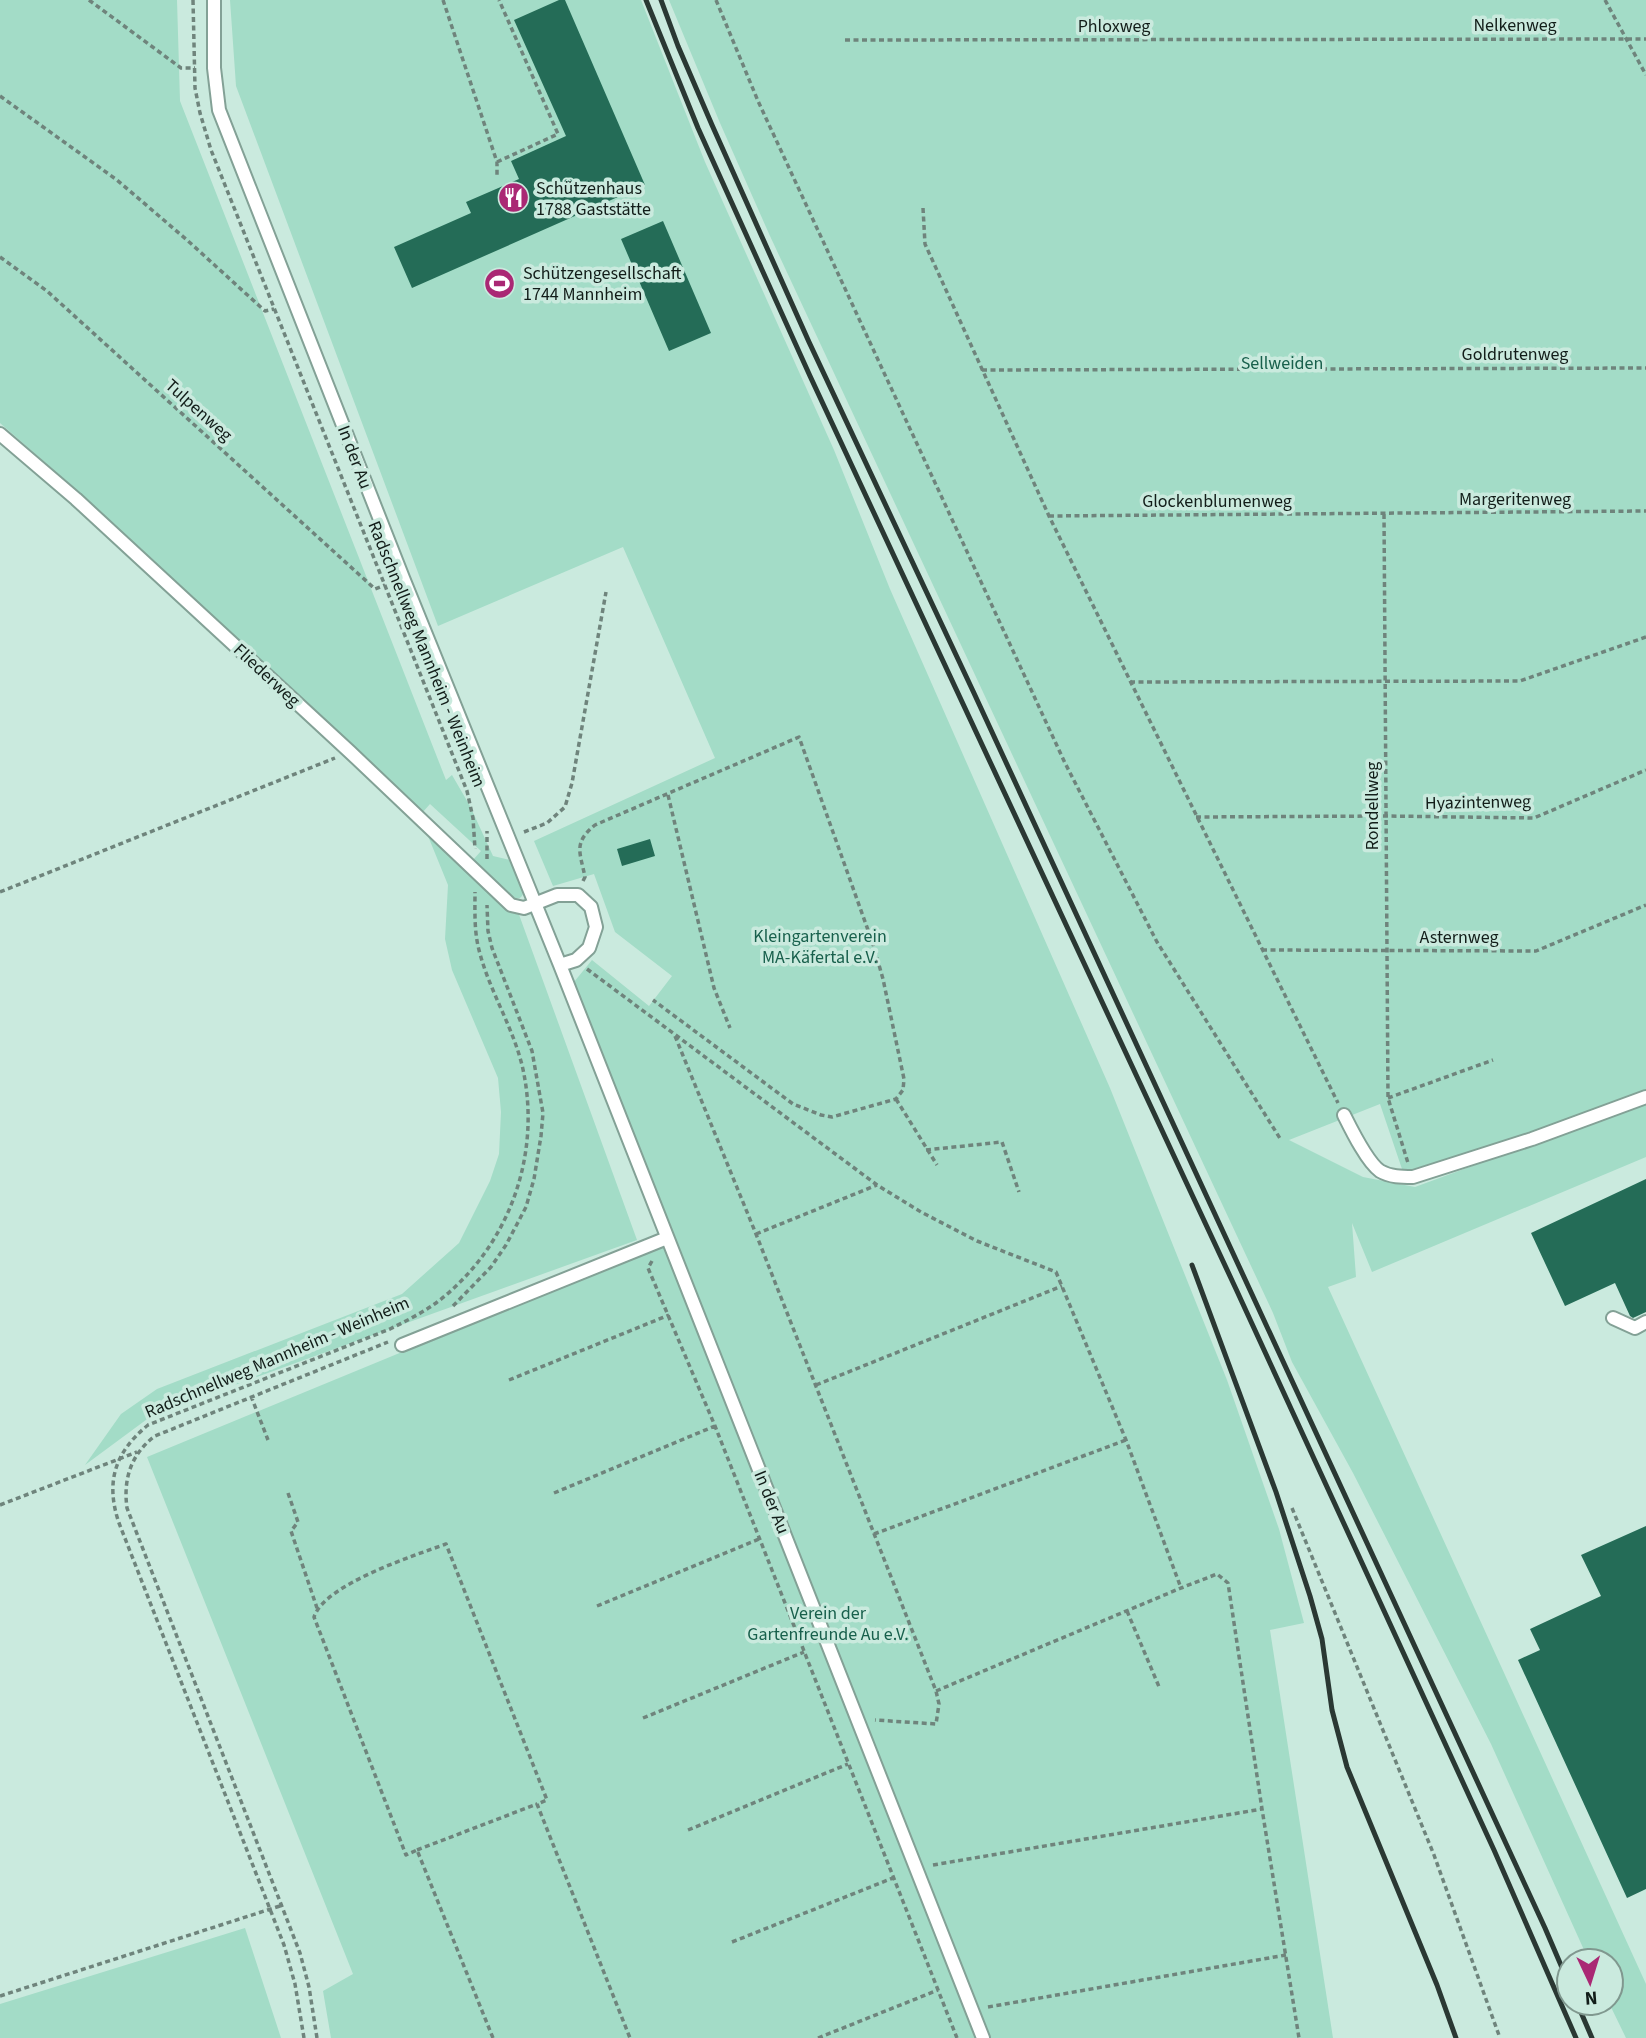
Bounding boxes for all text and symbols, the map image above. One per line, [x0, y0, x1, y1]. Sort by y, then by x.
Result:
street label: Nelkenweg [1473, 13, 1557, 38]
street label: Phloxweg [1078, 14, 1150, 39]
place label: Schützenhaus 1788 Gaststätte [536, 176, 651, 222]
restaurant icon: Schützenhaus 1788 Gaststätte [496, 181, 530, 215]
place label: Schützengesellschaft 1744 Mannheim [523, 261, 682, 307]
sports icon: Schützengesellschaft 1744 Mannheim [483, 266, 517, 300]
street label: Goldrutenweg [1462, 342, 1568, 367]
park label: Sellweiden [1241, 351, 1323, 376]
street label: Tulpenweg [160, 373, 238, 447]
street label: In der Au [331, 422, 378, 493]
street label: Margeritenweg [1459, 487, 1571, 512]
street label: Glockenblumenweg [1142, 489, 1292, 514]
street label: Radschnellweg Mannheim - Weinheim [362, 517, 492, 791]
street label: Fliederweg [228, 638, 306, 713]
street label: Rondellweg [1360, 762, 1385, 850]
street label: Hyazintenweg [1425, 789, 1531, 816]
park label: Kleingartenverein MA-Käfertal e.V. [753, 924, 887, 970]
street label: Asternweg [1420, 925, 1498, 950]
street label: Radschnellweg Mannheim - Weinheim [141, 1290, 413, 1425]
street label: In der Au [748, 1467, 796, 1538]
park label: Verein der Gartenfreunde Au e.V. [747, 1601, 909, 1647]
north arrow [1555, 1947, 1625, 2017]
text: N [1584, 1984, 1598, 2011]

